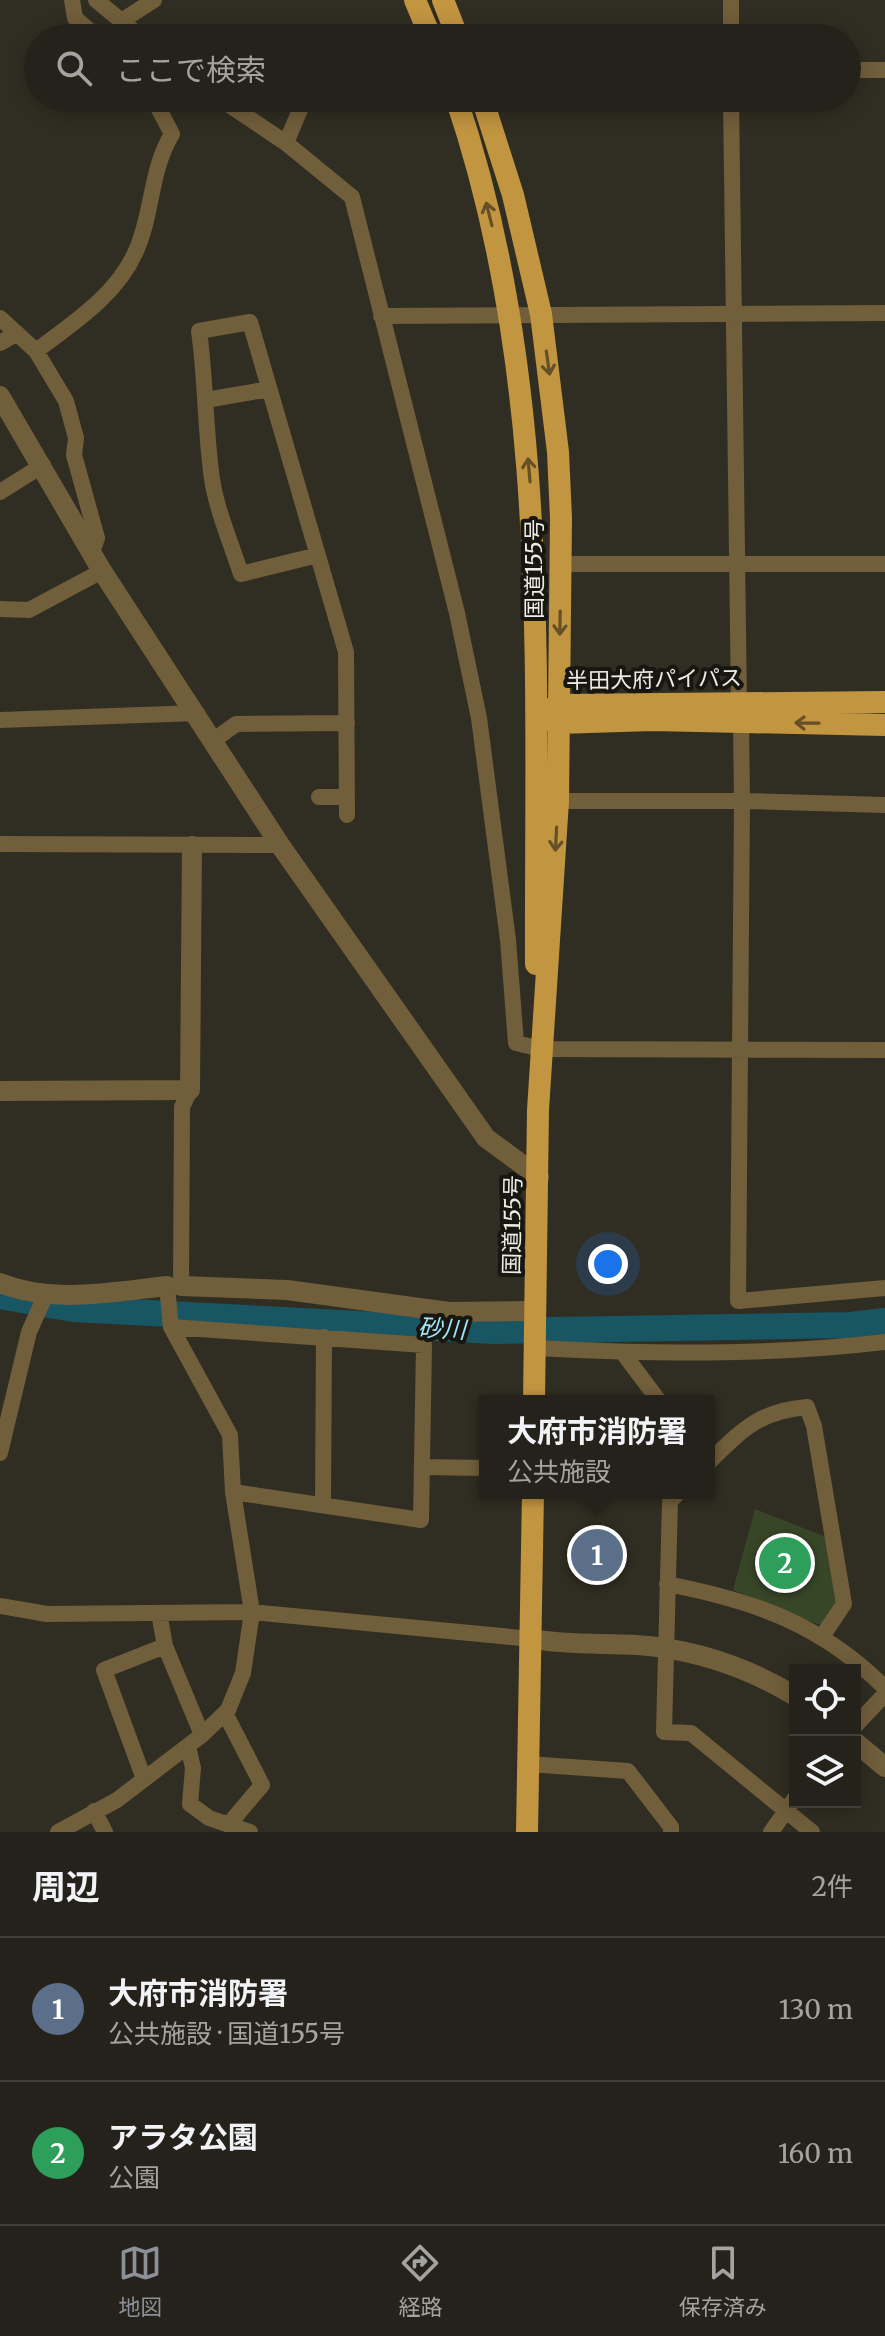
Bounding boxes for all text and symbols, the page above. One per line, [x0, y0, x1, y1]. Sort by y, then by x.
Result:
search box [24, 24, 861, 112]
icon: search [52, 46, 96, 90]
text: ここで検索 [116, 51, 266, 89]
one-way arrow [481, 201, 496, 227]
one-way arrow [541, 350, 556, 375]
one-way arrow [521, 457, 536, 484]
street label: 国道155号 [520, 519, 548, 619]
one-way arrow [552, 609, 568, 636]
street label: 半田大府パイパス [566, 663, 742, 695]
one-way arrow [794, 716, 821, 731]
one-way arrow [548, 825, 563, 852]
street label: 国道155号 [497, 1175, 527, 1275]
your location [588, 1244, 628, 1284]
water label: 砂川 [417, 1312, 470, 1345]
popup [479, 1395, 715, 1499]
text: 大府市消防署 [507, 1412, 687, 1450]
text: 公共施設 [507, 1455, 611, 1488]
pin: 1 [571, 1525, 623, 1585]
pin: 2 [759, 1533, 811, 1593]
map controls [789, 1664, 861, 1808]
button: locate [789, 1664, 861, 1736]
button: layers [789, 1736, 861, 1808]
text: 周辺 [32, 1866, 100, 1908]
text: 2件 [812, 1870, 853, 1903]
text: 大府市消防署 [108, 1974, 288, 2012]
text: 1 [52, 1993, 64, 2026]
text: 130 m [779, 1993, 853, 2026]
text: 公共施設 · 国道155号 [108, 2017, 345, 2050]
text: アラタ公園 [108, 2118, 258, 2156]
text: 2 [50, 2137, 66, 2170]
text: 160 m [778, 2137, 853, 2170]
text: 公園 [108, 2161, 160, 2194]
tab: 地図 [118, 2241, 162, 2321]
tab: 経路 [398, 2241, 443, 2321]
tab: 保存済み [679, 2241, 767, 2321]

